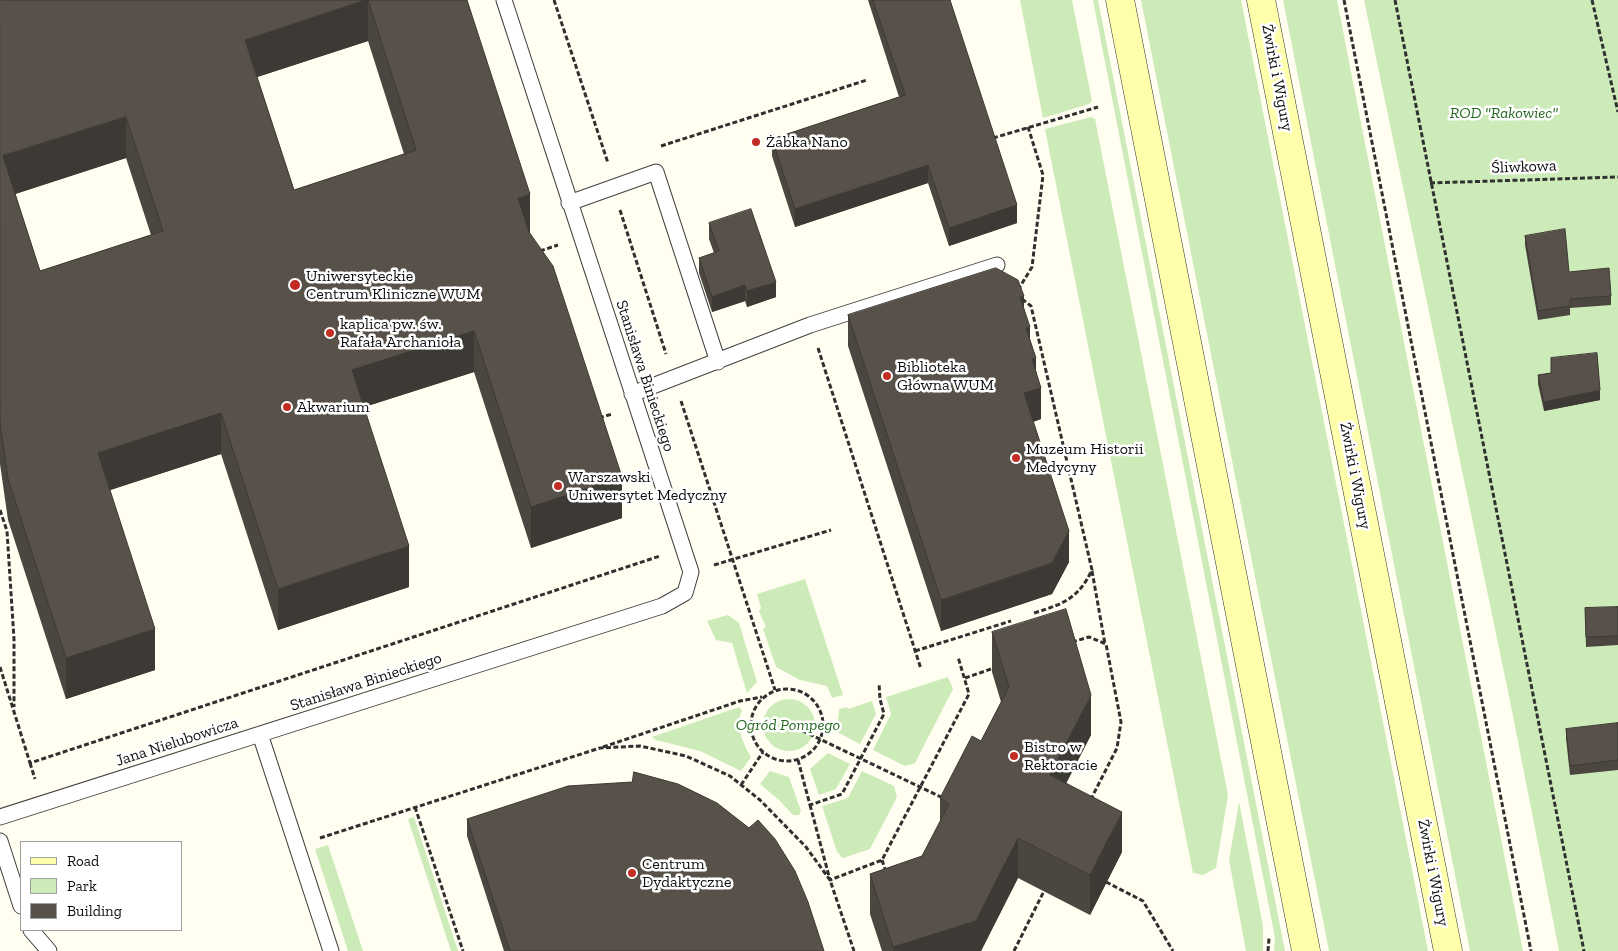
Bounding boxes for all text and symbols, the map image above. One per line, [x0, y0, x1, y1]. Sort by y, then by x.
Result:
street label: Żwirki i Wigury [1257, 23, 1297, 133]
park label: ROD "Rakowiec" [1450, 103, 1558, 123]
place label: Żabka Nano [766, 132, 848, 152]
marker: Żabka Nano [750, 136, 762, 148]
street label: Śliwkowa [1491, 156, 1557, 178]
place label: Uniwersyteckie Centrum Kliniczne WUM [306, 266, 480, 304]
marker: Uniwersyteckie Centrum Kliniczne WUM [288, 278, 302, 292]
street label: Stanisława Binieckiego [611, 298, 679, 454]
place label: kaplica pw. św. Rafała Archanioła [340, 314, 461, 352]
marker: kaplica pw. św. Rafała Archanioła [324, 327, 336, 339]
place label: Biblioteka Główna WUM [897, 357, 994, 395]
marker: Biblioteka Główna WUM [881, 370, 893, 382]
place label: Akwarium [297, 397, 370, 417]
marker: Akwarium [281, 401, 293, 413]
street label: Żwirki i Wigury [1335, 421, 1375, 531]
place label: Muzeum Historii Medycyny [1026, 439, 1144, 477]
marker: Muzeum Historii Medycyny [1010, 452, 1022, 464]
place label: Warszawski Uniwersytet Medyczny [568, 467, 727, 505]
marker: Warszawski Uniwersytet Medyczny [552, 480, 564, 492]
street label: Stanisława Binieckiego [288, 648, 444, 716]
street label: Jana Nielubowicza [113, 713, 241, 771]
park label: Ogród Pompego [736, 715, 840, 735]
place label: Bistro w Rektoracie [1024, 737, 1098, 775]
marker: Bistro w Rektoracie [1008, 750, 1020, 762]
street label: Żwirki i Wigury [1413, 818, 1453, 928]
legend [20, 841, 182, 931]
text: Road [67, 852, 99, 870]
place label: Centrum Dydaktyczne [642, 854, 731, 892]
marker: Centrum Dydaktyczne [626, 867, 638, 879]
text: Park [67, 877, 97, 895]
text: Building [67, 902, 122, 920]

